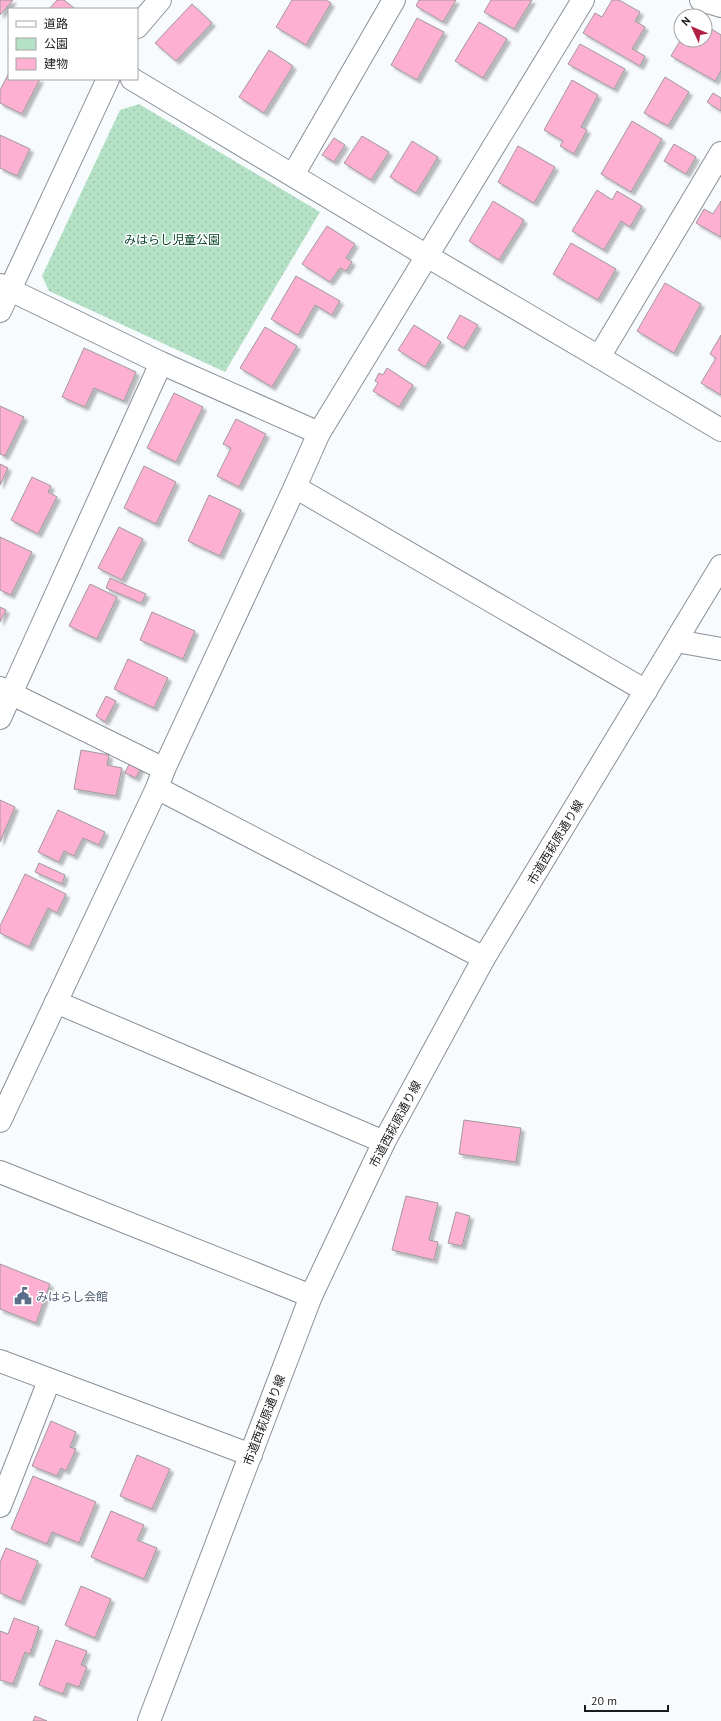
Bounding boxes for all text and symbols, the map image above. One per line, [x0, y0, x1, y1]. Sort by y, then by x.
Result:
legend [8, 8, 138, 80]
north arrow [673, 8, 713, 48]
text: N [678, 14, 693, 29]
text: 道路 [44, 16, 68, 31]
text: 公園 [44, 36, 68, 51]
text: 建物 [44, 56, 68, 71]
park label: みはらし児童公園 [124, 232, 220, 247]
street label: 市道西萩原通り線 [524, 797, 586, 887]
street label: 市道西萩原通り線 [366, 1078, 424, 1170]
public building icon: みはらし会館 [13, 1286, 33, 1306]
place label: みはらし会館 [36, 1289, 108, 1304]
street label: 市道西萩原通り線 [240, 1372, 288, 1468]
scale bar [585, 1687, 668, 1713]
text: 20 m [591, 1693, 617, 1708]

